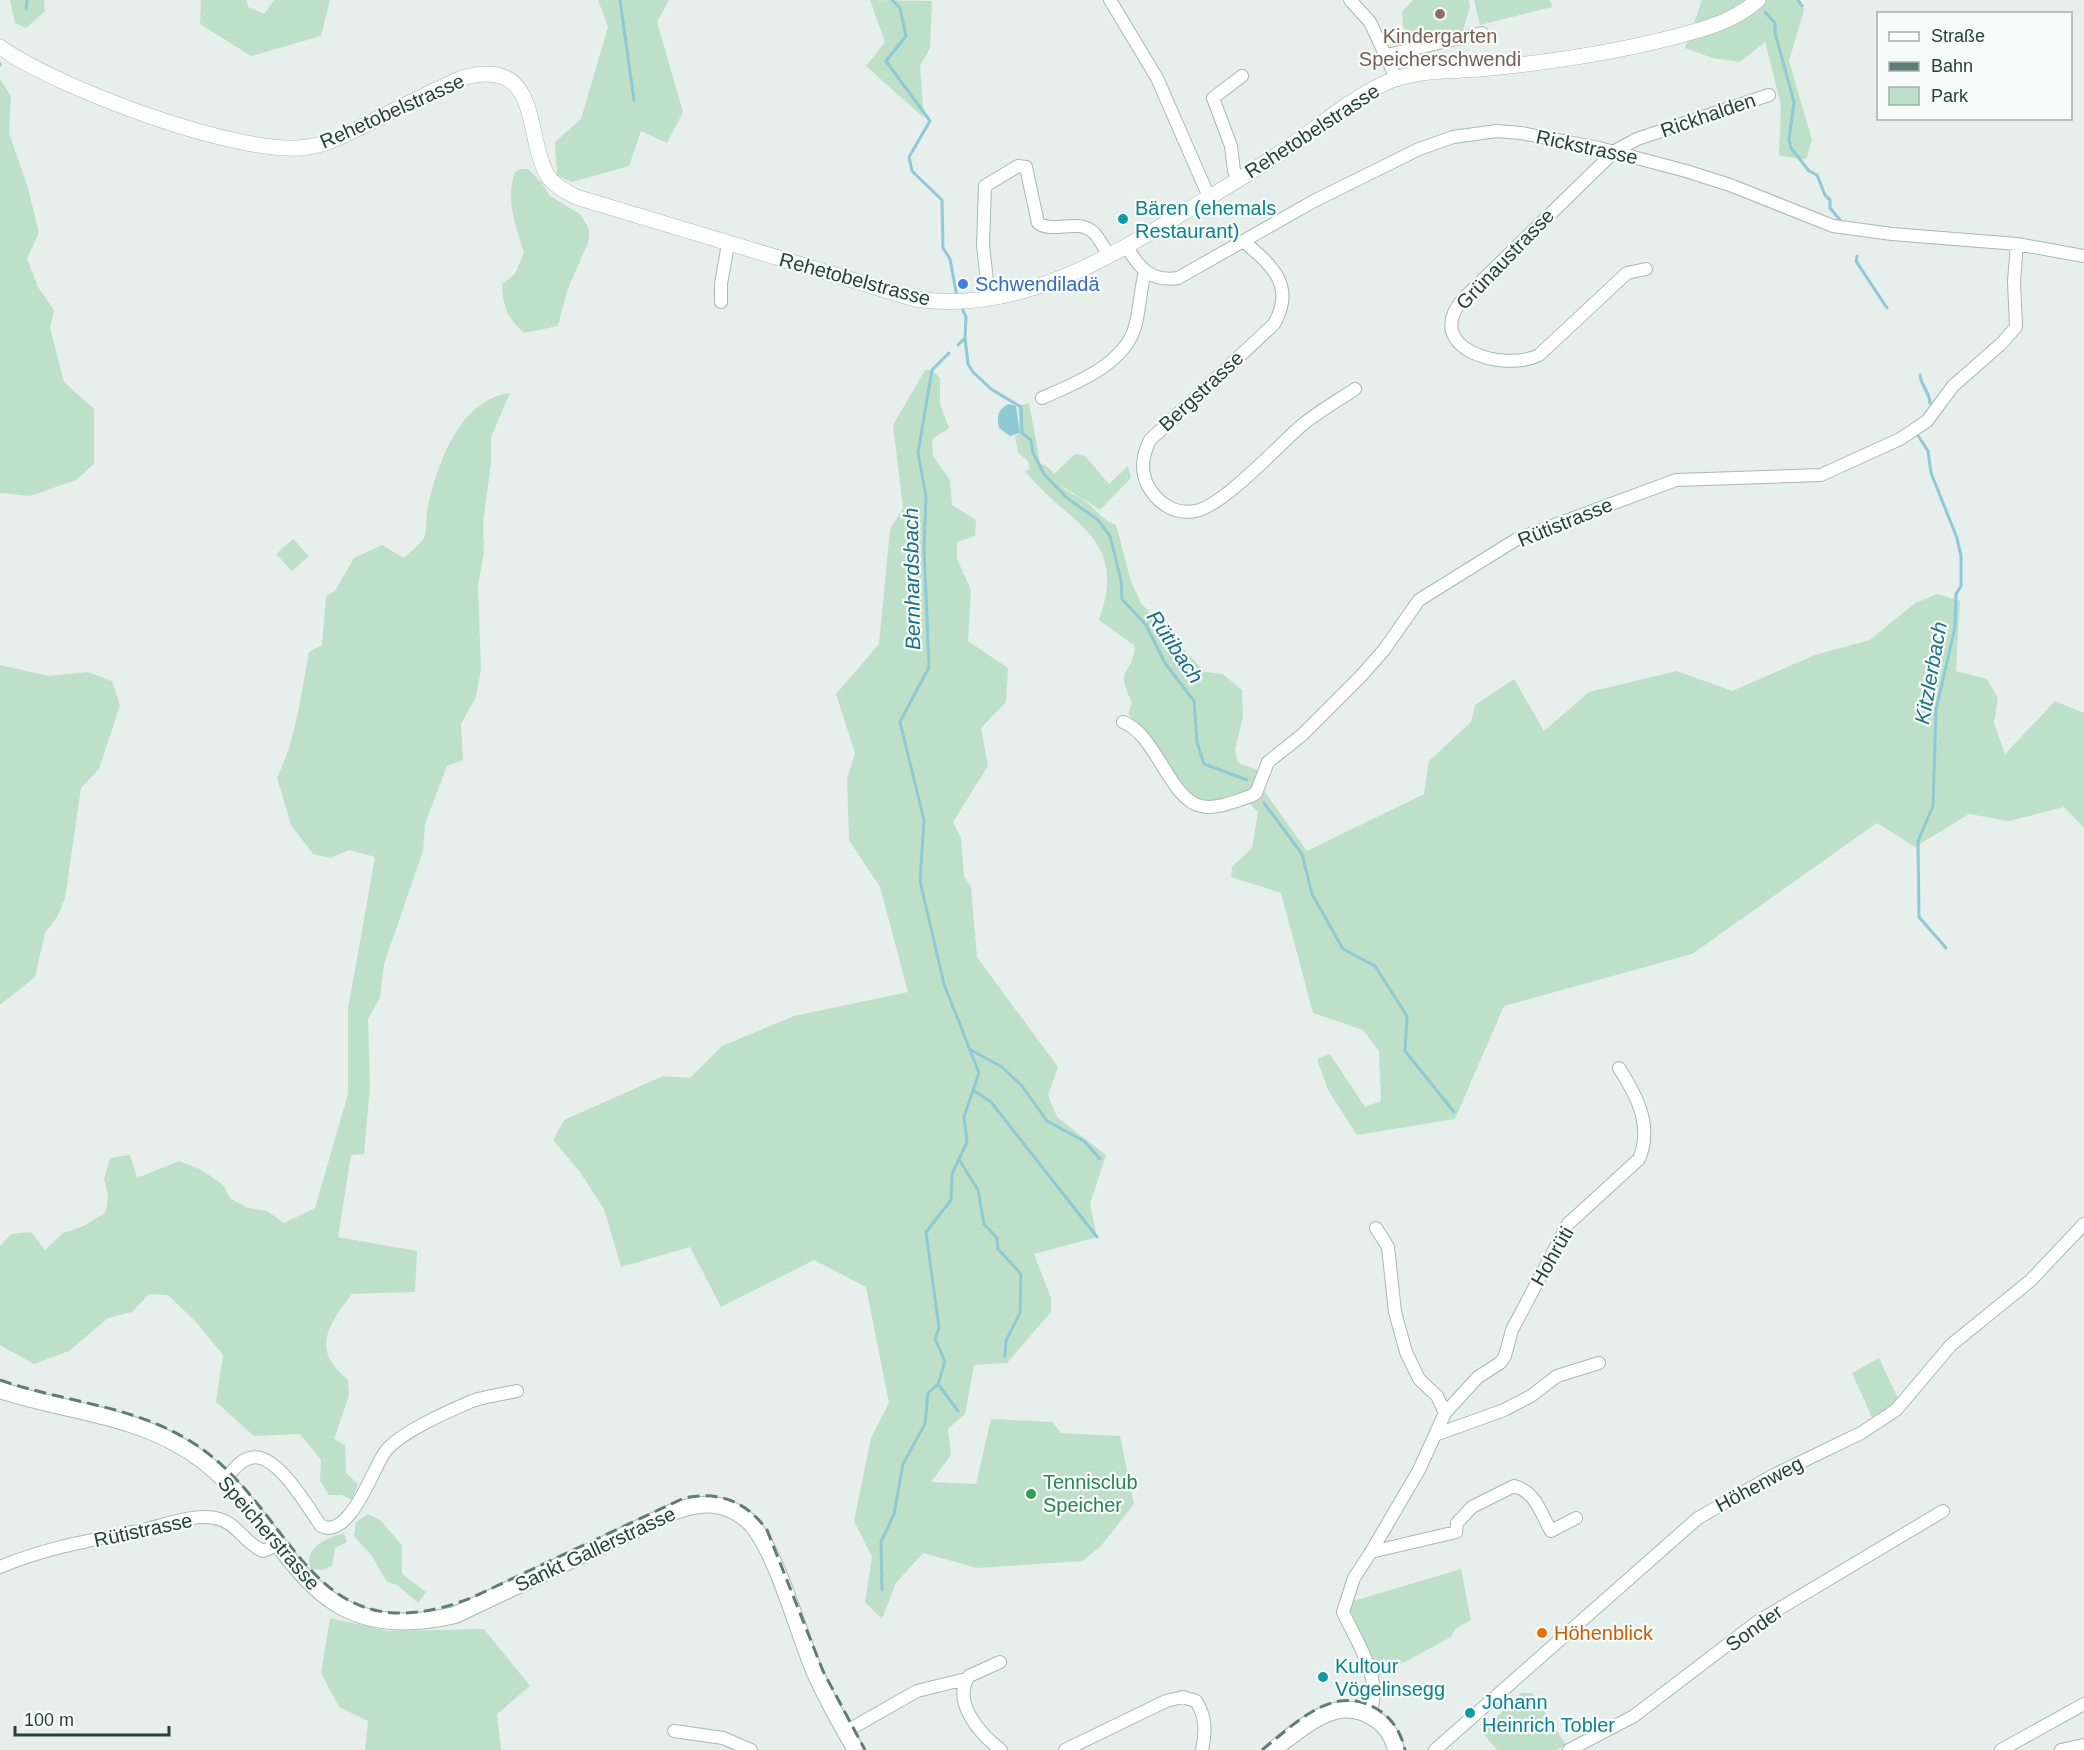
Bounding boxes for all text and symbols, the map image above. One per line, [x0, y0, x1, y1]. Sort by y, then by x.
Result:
marker: Kindergarten Speicherschwendi [1433, 7, 1447, 21]
legend [1877, 12, 2072, 120]
place label: Kindergarten Speicherschwendi [1359, 25, 1521, 70]
text: Straße [1931, 26, 1985, 46]
text: Bahn [1931, 56, 1973, 76]
street label: Rehetobelstrasse [316, 69, 468, 153]
street label: Rehetobelstrasse [1241, 79, 1383, 183]
text: Park [1931, 86, 1969, 106]
street label: Rickhalden [1658, 88, 1758, 142]
street label: Rickstrasse [1534, 125, 1640, 169]
place label: Bären (ehemals Restaurant) [1135, 197, 1276, 242]
street label: Grünaustrasse [1452, 204, 1558, 314]
marker: Bären (ehemals Restaurant) [1116, 212, 1130, 226]
street label: Rehetobelstrasse [777, 248, 933, 310]
place label: Schwendiladä [975, 273, 1100, 295]
marker: Schwendiladä [956, 277, 970, 291]
street label: Bergstrasse [1154, 347, 1248, 435]
street label: Rütistrasse [1515, 493, 1615, 551]
water label: Bernhardsbach [899, 508, 924, 650]
water label: Rütibach [1143, 606, 1208, 688]
water label: Kitzlerbach [1910, 620, 1951, 726]
street label: Hohrüti [1526, 1223, 1578, 1289]
street label: Höhenweg [1712, 1452, 1806, 1516]
place label: Tennisclub Speicher [1043, 1471, 1138, 1516]
street label: Speicherstrasse [214, 1472, 324, 1594]
marker: Tennisclub Speicher [1024, 1487, 1038, 1501]
street label: Sankt Gallerstrasse [511, 1502, 679, 1596]
street label: Rütistrasse [92, 1509, 194, 1551]
street label: Sonder [1721, 1600, 1787, 1656]
place label: Höhenblick [1554, 1622, 1654, 1644]
marker: Höhenblick [1535, 1626, 1549, 1640]
place label: Kultour Vögelinsegg [1335, 1655, 1445, 1700]
marker: Kultour Vögelinsegg [1316, 1670, 1330, 1684]
place label: Johann Heinrich Tobler [1482, 1691, 1615, 1736]
scale bar [15, 1699, 170, 1737]
marker: Johann Heinrich Tobler [1463, 1706, 1477, 1720]
text: 100 m [24, 1710, 74, 1730]

